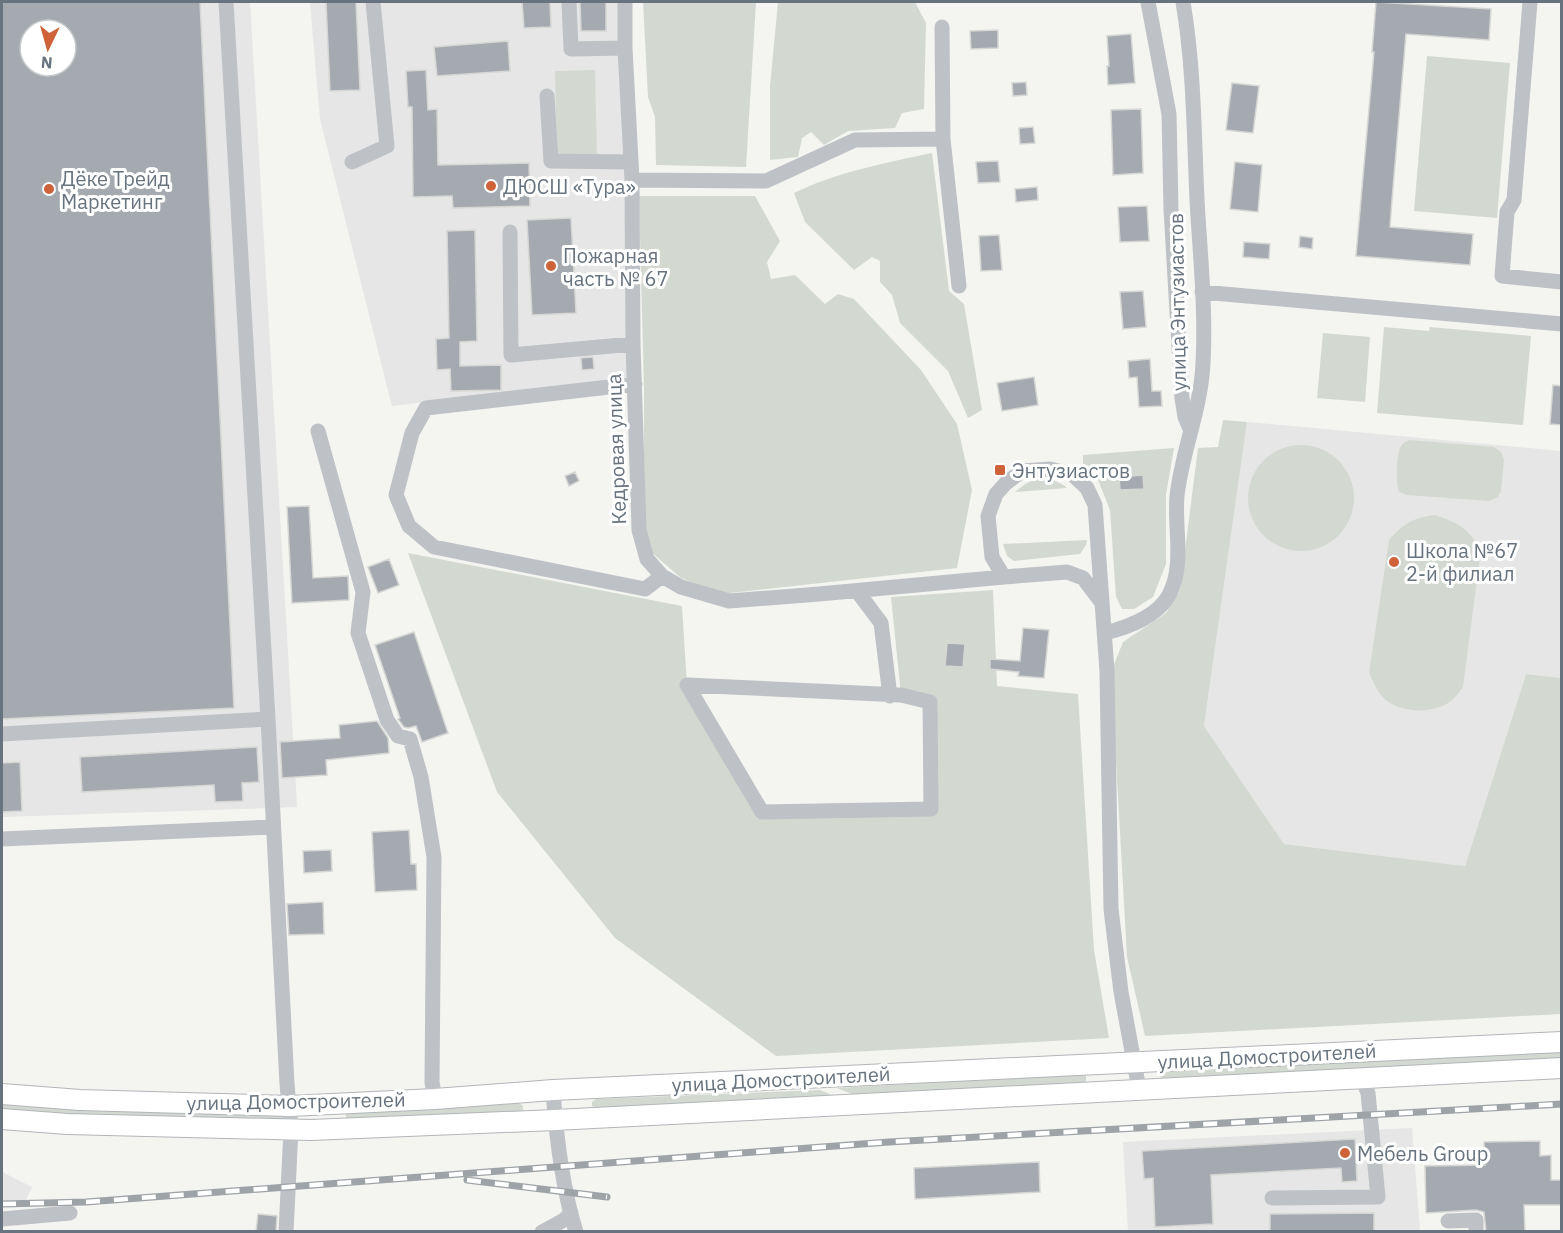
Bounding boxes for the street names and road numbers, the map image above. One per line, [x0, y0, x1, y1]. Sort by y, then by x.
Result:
street label: улица Энтузиастов [1162, 213, 1192, 391]
street label: Кедровая улица [600, 373, 632, 525]
street label: улица Домостроителей [1157, 1037, 1377, 1075]
street label: улица Домостроителей [671, 1060, 891, 1098]
street label: улица Домостроителей [186, 1086, 406, 1116]

